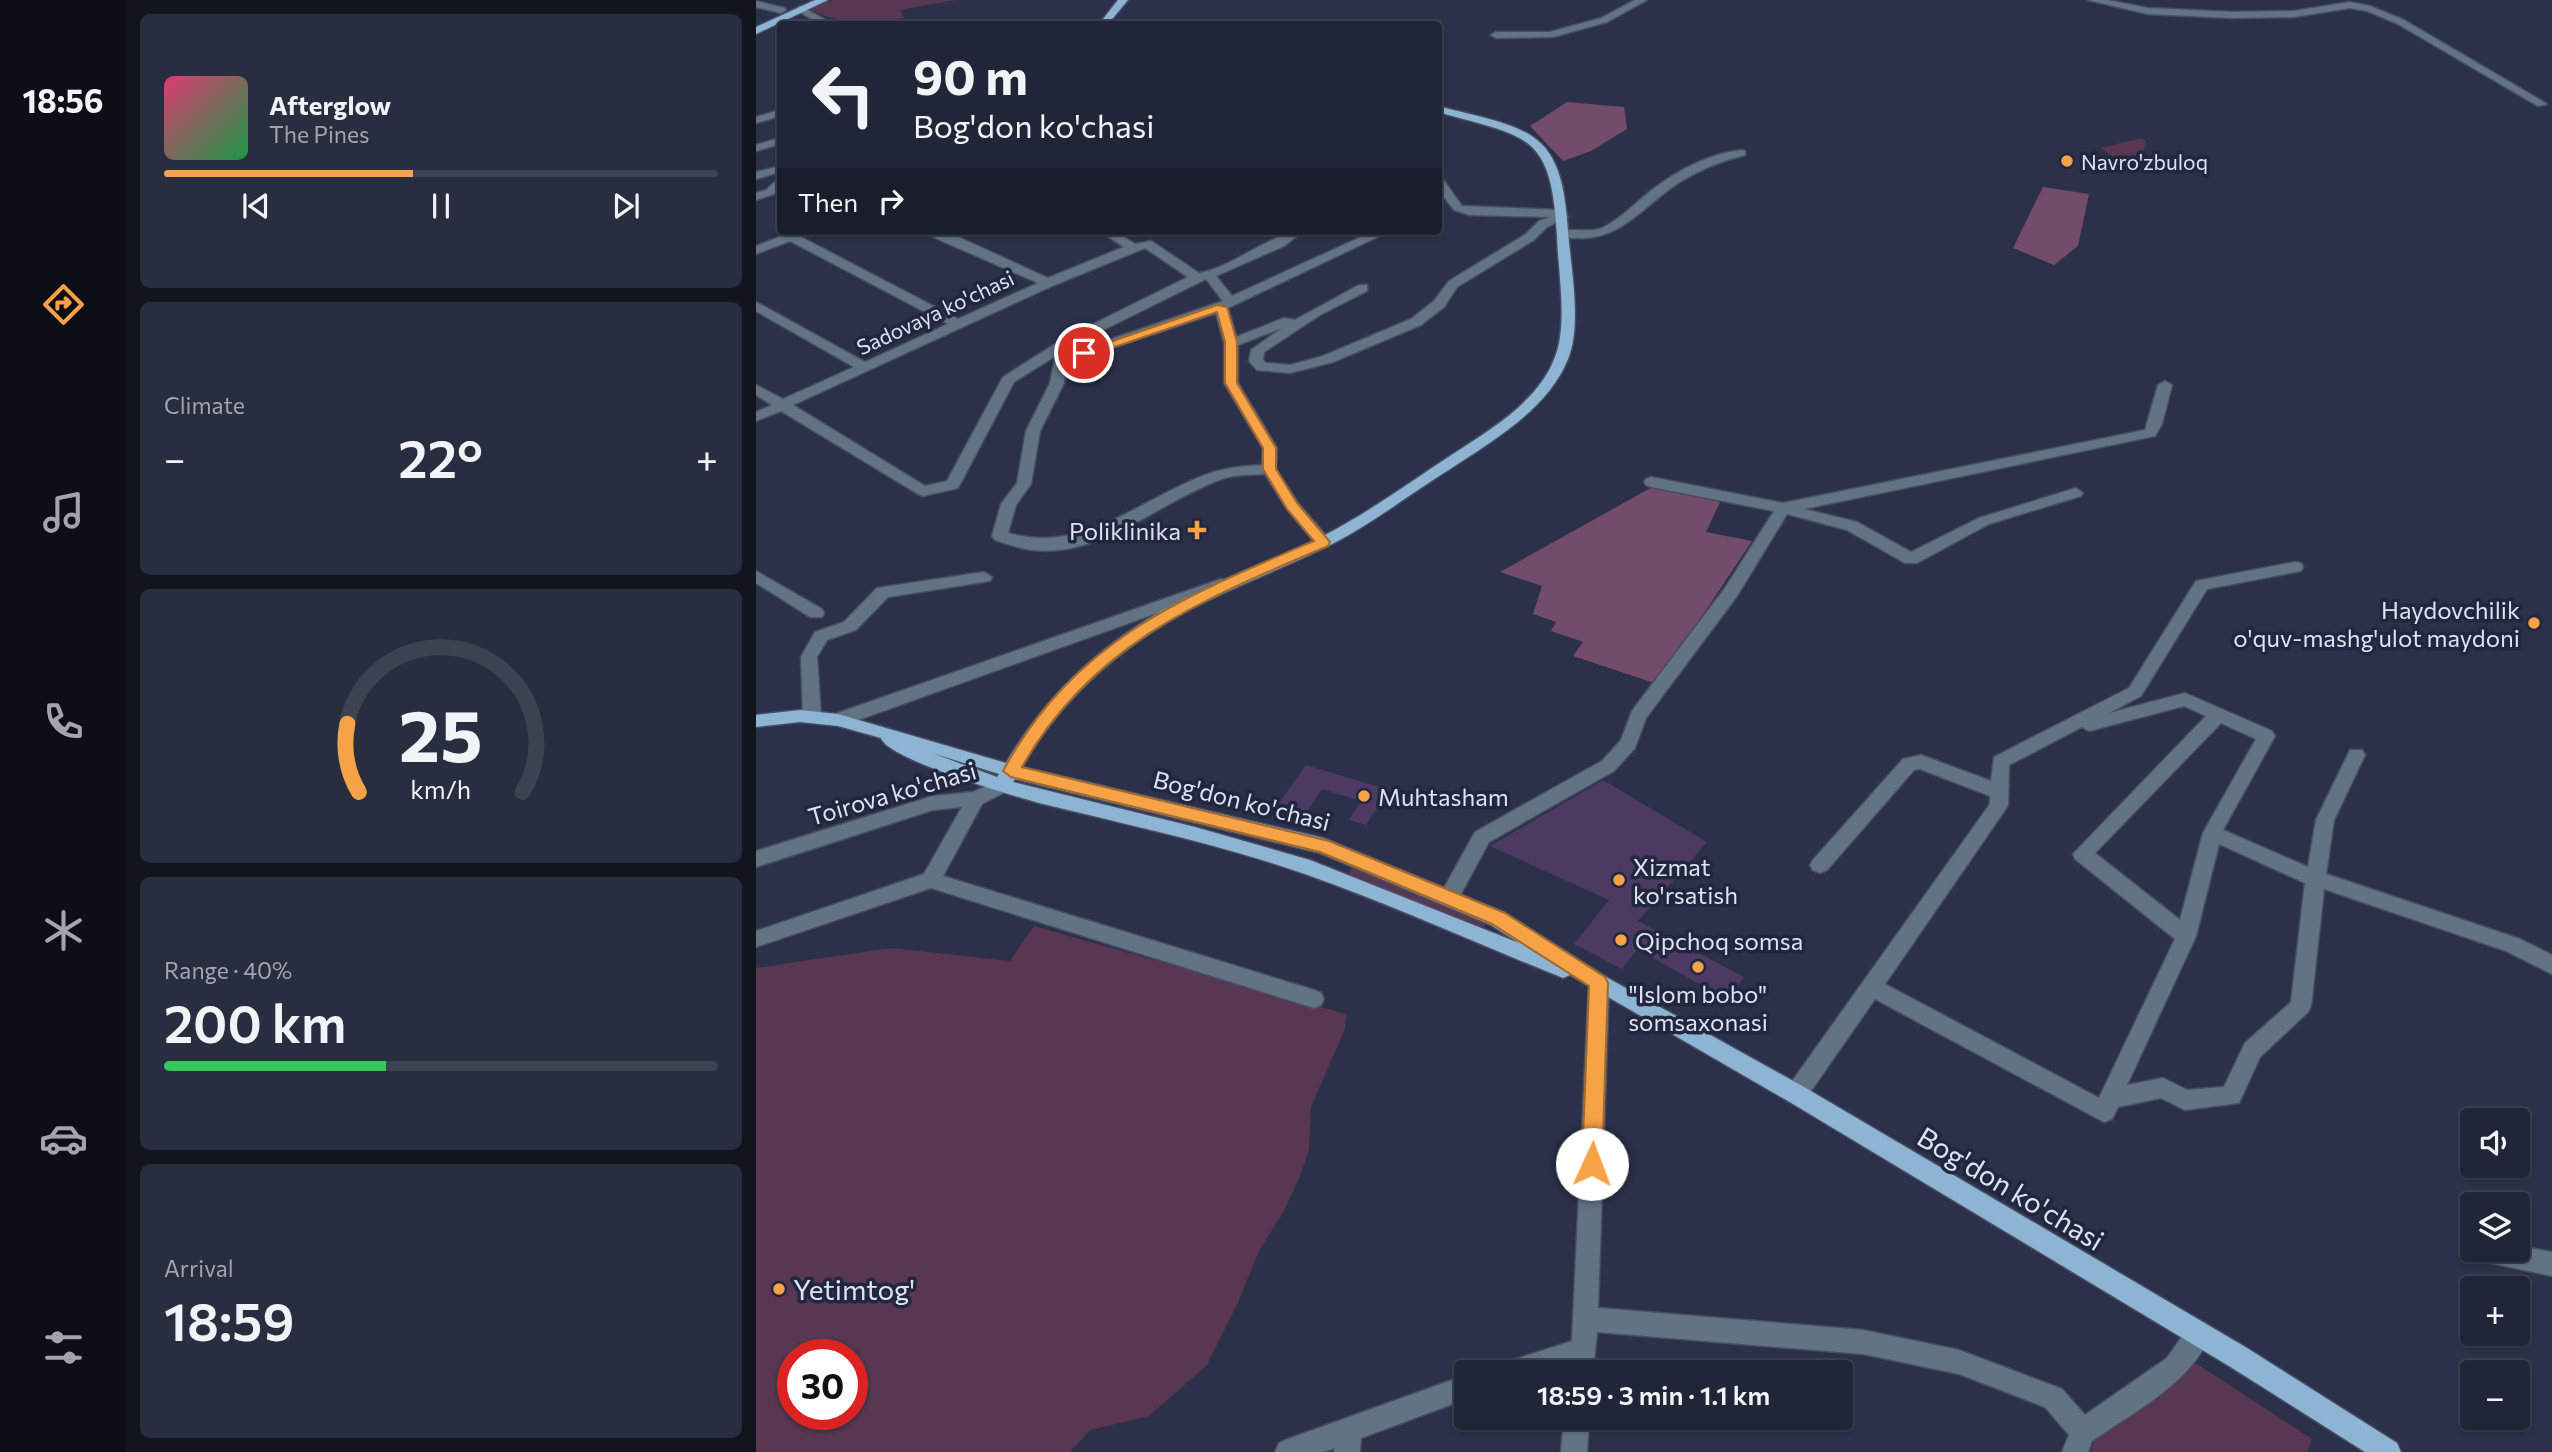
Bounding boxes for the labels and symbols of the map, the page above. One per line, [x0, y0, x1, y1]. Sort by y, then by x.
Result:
place label: Navro'zbuloq [2081, 149, 2208, 174]
marker: Navro'zbuloq [2059, 153, 2075, 169]
street label: Sadovaya ko'chasi [852, 265, 1018, 359]
pin [1054, 323, 1114, 383]
place label: Poliklinika [1069, 516, 1181, 545]
marker: Poliklinika [1187, 520, 1207, 540]
place label: Haydovchilik o'quv-mashg'ulot maydoni [2233, 595, 2520, 652]
marker: Haydovchilik o'quv-mashg'ulot maydoni [2526, 615, 2542, 631]
street label: Toirova ko'chasi [805, 755, 979, 831]
street label: Bog'don ko'chasi [1151, 764, 1333, 836]
place label: Muhtasham [1378, 782, 1509, 811]
marker: Muhtasham [1356, 788, 1372, 804]
place label: Xizmat ko'rsatish [1633, 852, 1738, 909]
marker: Xizmat ko'rsatish [1611, 872, 1627, 888]
place label: Qipchoq somsa [1635, 926, 1803, 955]
marker: Qipchoq somsa [1613, 932, 1629, 948]
marker: "Islom bobo" somsaxonasi [1690, 959, 1706, 975]
place label: "Islom bobo" somsaxonasi [1628, 979, 1768, 1036]
street label: Bog'don ko'chasi [1912, 1119, 2110, 1257]
position arrow [1555, 1127, 1629, 1201]
place label: Yetimtog' [793, 1272, 915, 1306]
marker: Yetimtog' [771, 1281, 787, 1297]
speed limit sign: 30 [777, 1339, 868, 1430]

